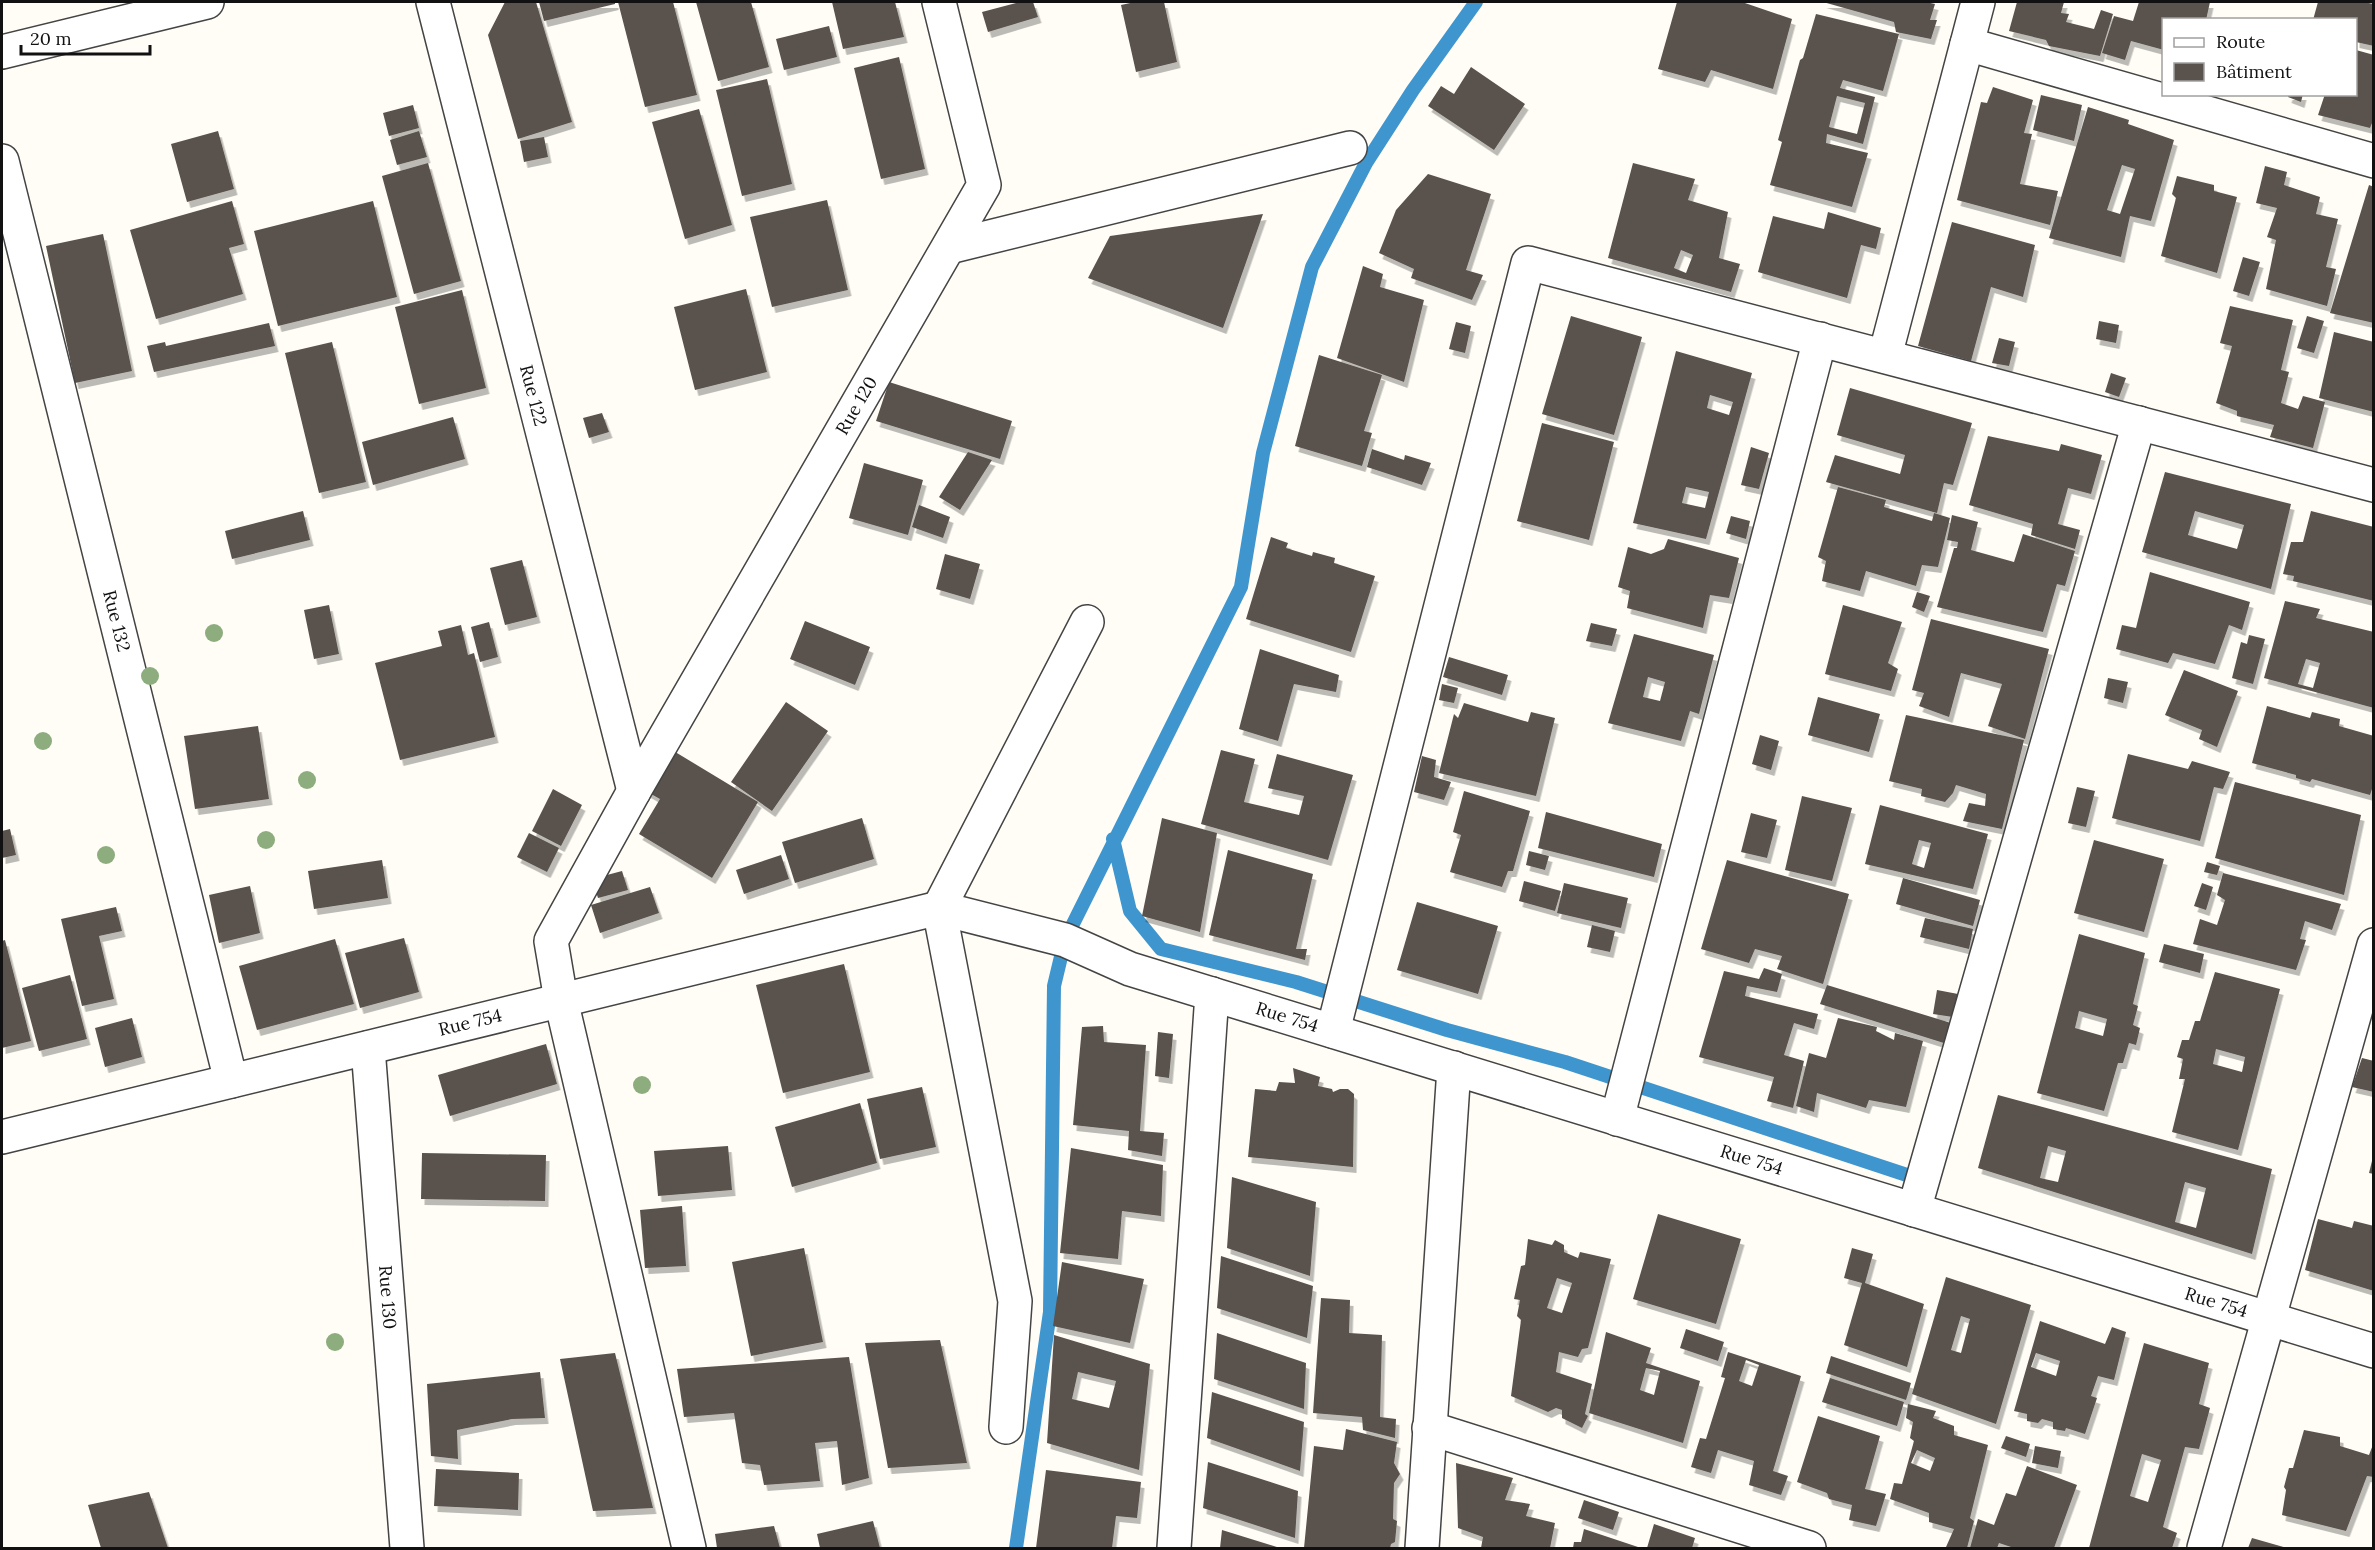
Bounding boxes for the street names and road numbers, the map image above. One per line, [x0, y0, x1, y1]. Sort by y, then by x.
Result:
street label: Rue 122 [515, 362, 553, 428]
street label: Rue 120 [830, 372, 882, 439]
street label: Rue 132 [98, 588, 136, 654]
street label: Rue 754 [1253, 996, 1322, 1037]
street label: Rue 754 [436, 1003, 504, 1041]
street label: Rue 754 [1718, 1139, 1786, 1180]
street label: Rue 130 [374, 1264, 402, 1330]
street label: Rue 754 [2182, 1282, 2251, 1323]

